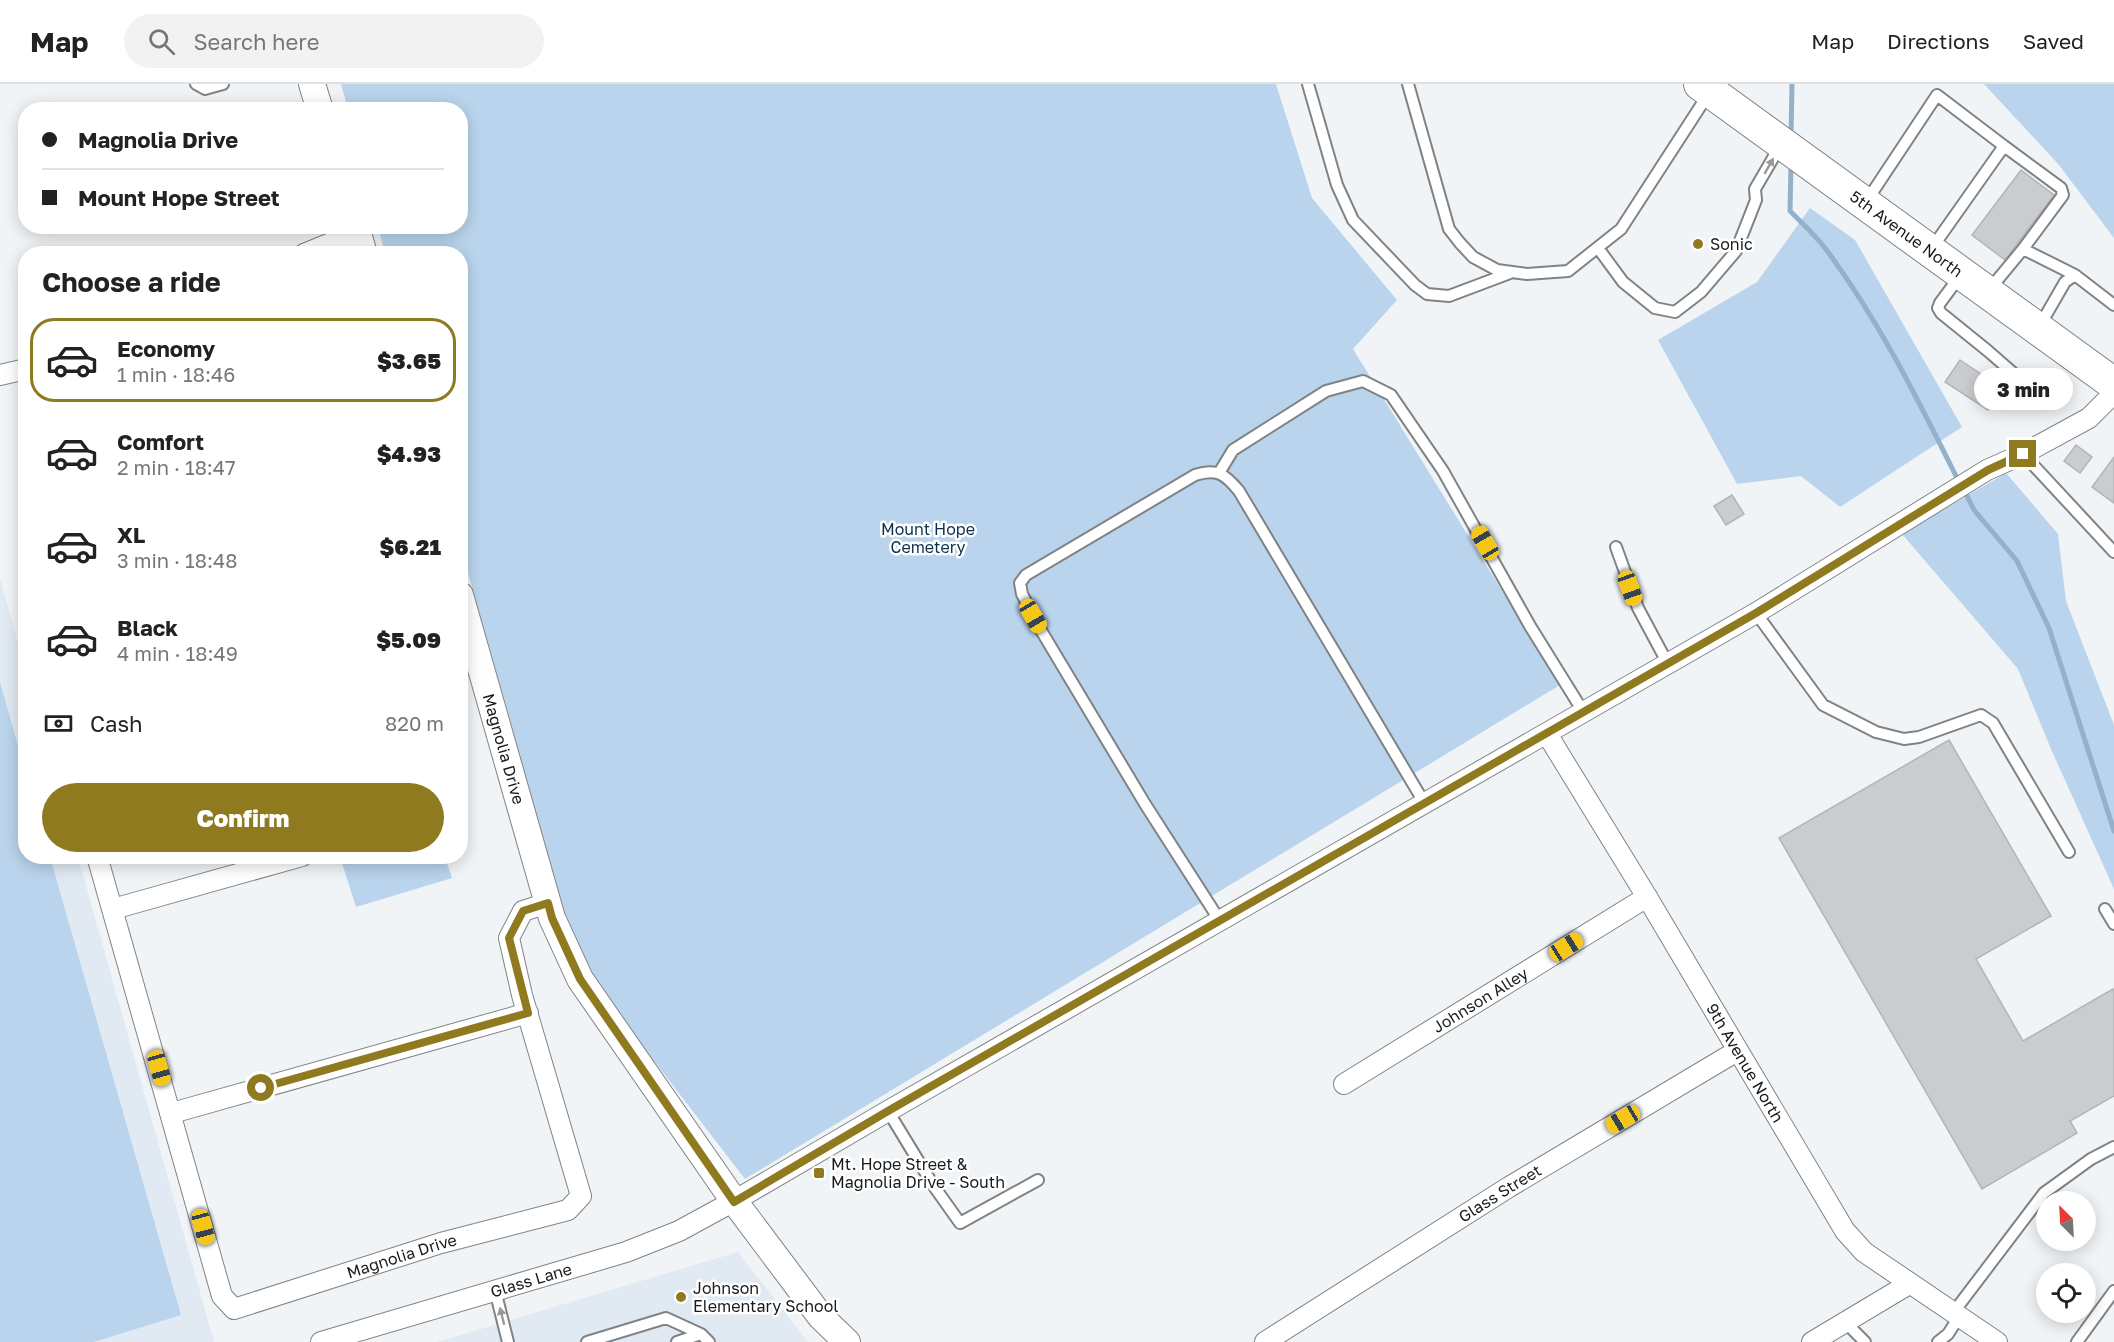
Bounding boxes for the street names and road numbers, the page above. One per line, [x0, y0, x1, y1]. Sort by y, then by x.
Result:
street label: 5th Avenue North [1846, 186, 1967, 281]
street label: Magnolia Drive [479, 691, 529, 807]
street label: Johnson Alley [1429, 963, 1532, 1037]
street label: 9th Avenue North [1702, 1000, 1788, 1126]
street label: Glass Street [1455, 1160, 1545, 1227]
street label: Magnolia Drive [344, 1229, 459, 1282]
street label: Glass Lane [488, 1259, 574, 1301]

